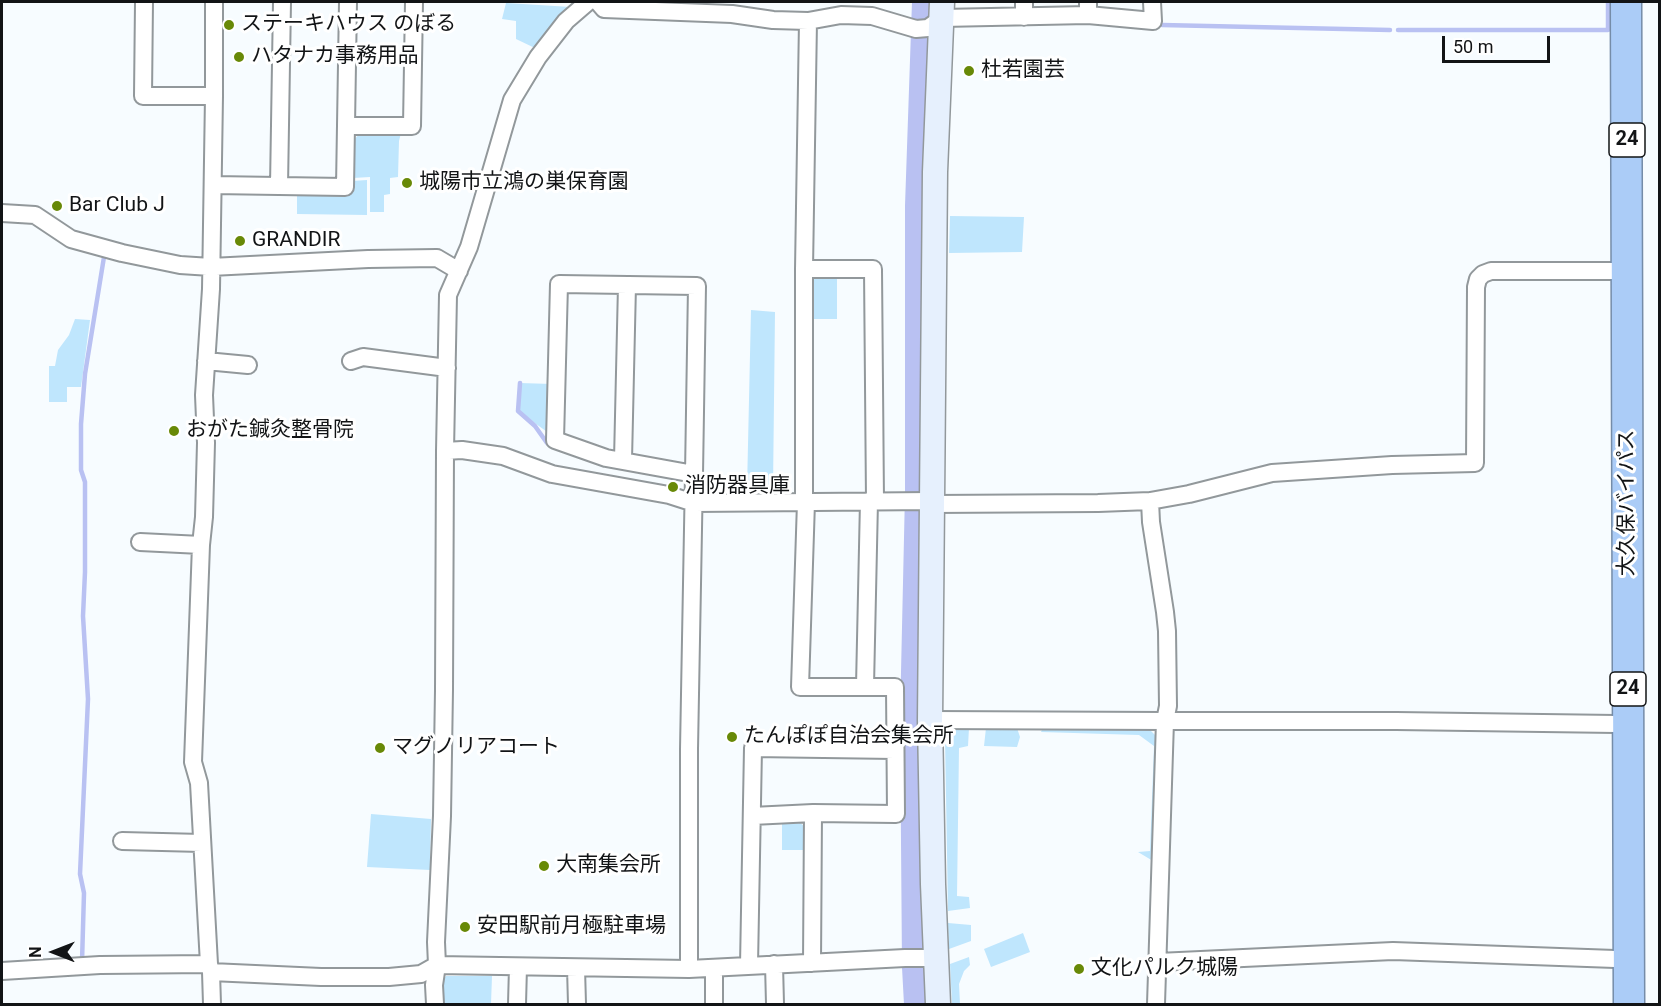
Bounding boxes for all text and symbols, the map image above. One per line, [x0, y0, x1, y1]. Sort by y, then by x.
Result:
place label: ステーキハウス のぼる [241, 12, 456, 38]
marker: ステーキハウス のぼる [222, 18, 236, 32]
scale bar [1445, 24, 1553, 62]
text: 50 m [1453, 36, 1493, 57]
place label: ハタナカ事務用品 [251, 44, 419, 70]
marker: ハタナカ事務用品 [232, 50, 246, 64]
place label: 杜若園芸 [981, 58, 1065, 84]
marker: 杜若園芸 [962, 64, 976, 78]
road number: 24 [1609, 123, 1645, 157]
place label: 城陽市立鴻の巣保育園 [419, 170, 629, 196]
marker: 城陽市立鴻の巣保育園 [400, 176, 414, 190]
place label: Bar Club J [69, 193, 165, 219]
marker: Bar Club J [50, 199, 64, 213]
place label: GRANDIR [252, 228, 340, 254]
marker: GRANDIR [233, 234, 247, 248]
place label: おがた鍼灸整骨院 [186, 418, 354, 444]
marker: おがた鍼灸整骨院 [167, 424, 181, 438]
street label: 大久保バイパス [1615, 430, 1641, 576]
place label: 消防器具庫 [685, 474, 790, 500]
marker: 消防器具庫 [666, 480, 680, 494]
road number: 24 [1610, 672, 1646, 706]
place label: たんぽぽ自治会集会所 [744, 724, 954, 750]
marker: たんぽぽ自治会集会所 [725, 730, 739, 744]
place label: マグノリアコート [392, 735, 560, 761]
marker: マグノリアコート [373, 741, 387, 755]
place label: 大南集会所 [556, 853, 661, 879]
marker: 大南集会所 [537, 859, 551, 873]
place label: 安田駅前月極駐車場 [477, 914, 666, 940]
marker: 安田駅前月極駐車場 [458, 920, 472, 934]
north arrow [24, 922, 84, 982]
text: N [26, 946, 45, 958]
place label: 文化パルク城陽 [1091, 956, 1238, 982]
marker: 文化パルク城陽 [1072, 962, 1086, 976]

